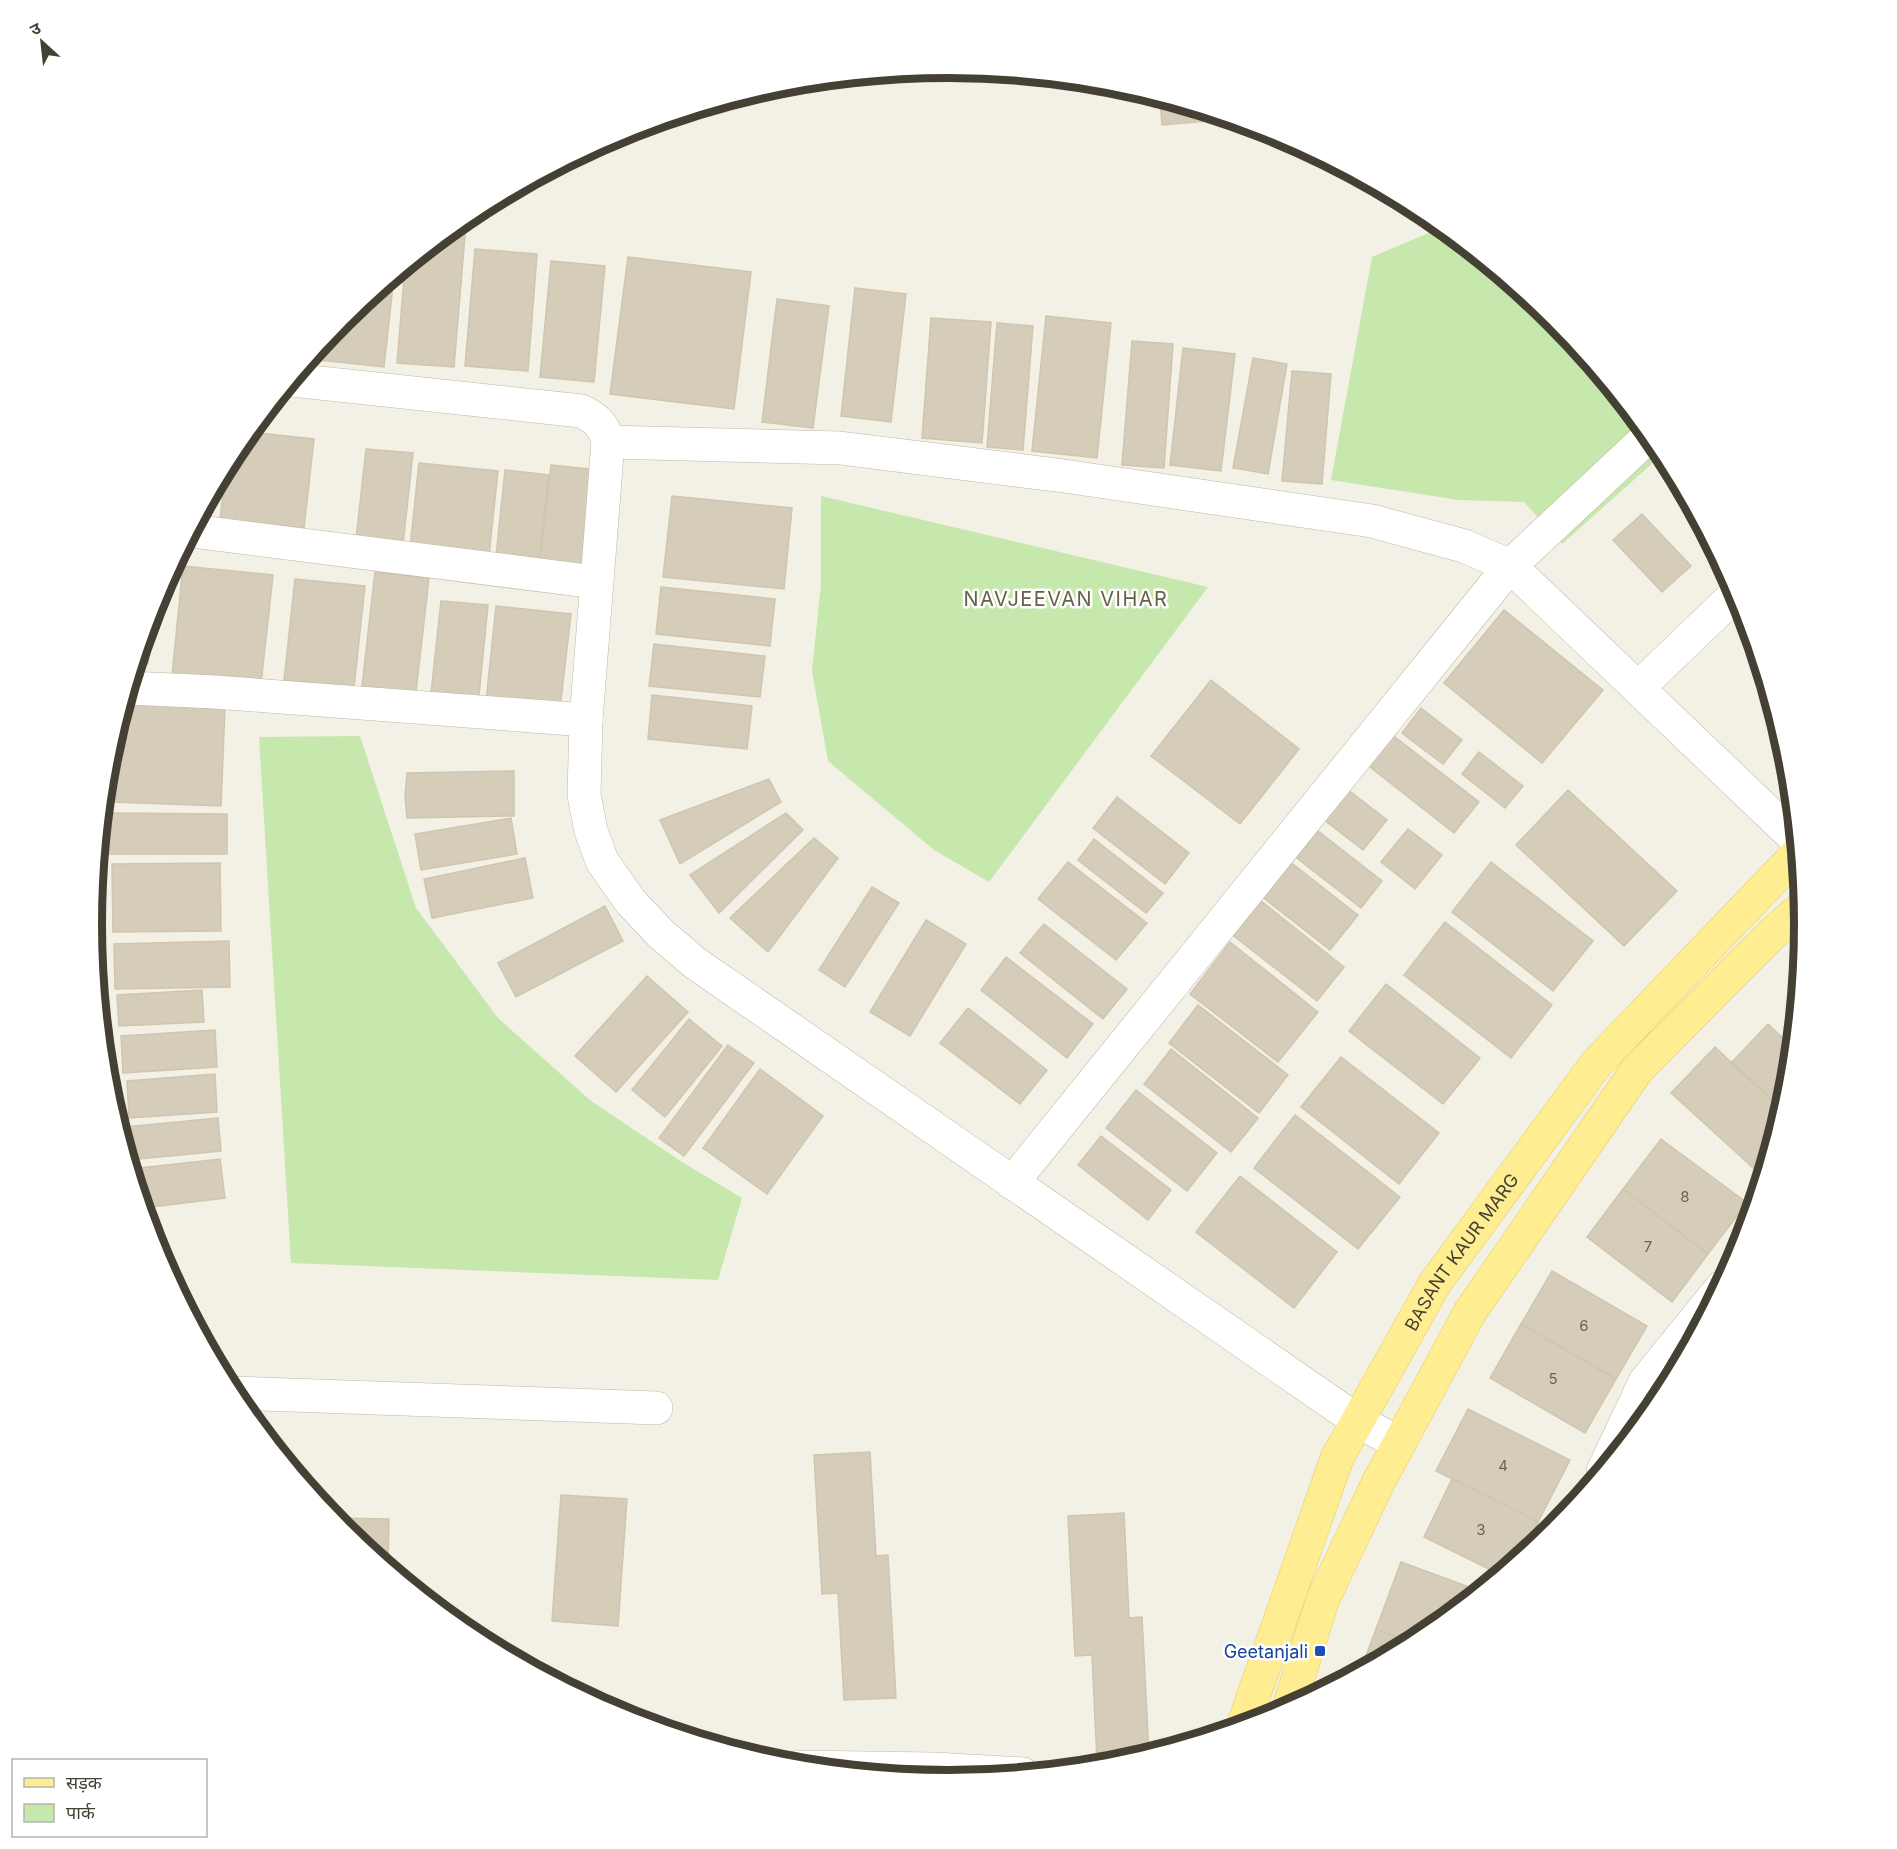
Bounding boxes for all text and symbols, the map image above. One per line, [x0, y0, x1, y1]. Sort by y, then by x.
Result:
north arrow [12, 12, 72, 72]
text: उ [26, 17, 44, 40]
district label: NAVJEEVAN VIHAR [964, 587, 1168, 611]
street label: BASANT KAUR MARG [1400, 1169, 1523, 1334]
house number: 8 [1680, 1187, 1690, 1206]
house number: 7 [1644, 1237, 1652, 1256]
house number: 6 [1579, 1316, 1589, 1335]
house number: 5 [1548, 1369, 1558, 1388]
house number: 4 [1498, 1456, 1508, 1475]
house number: 3 [1476, 1520, 1486, 1539]
place label: Geetanjali [1224, 1641, 1308, 1662]
marker: Geetanjali [1313, 1644, 1327, 1658]
legend [12, 1759, 207, 1837]
text: सड़क [66, 1772, 103, 1793]
text: पार्क [66, 1802, 96, 1823]

